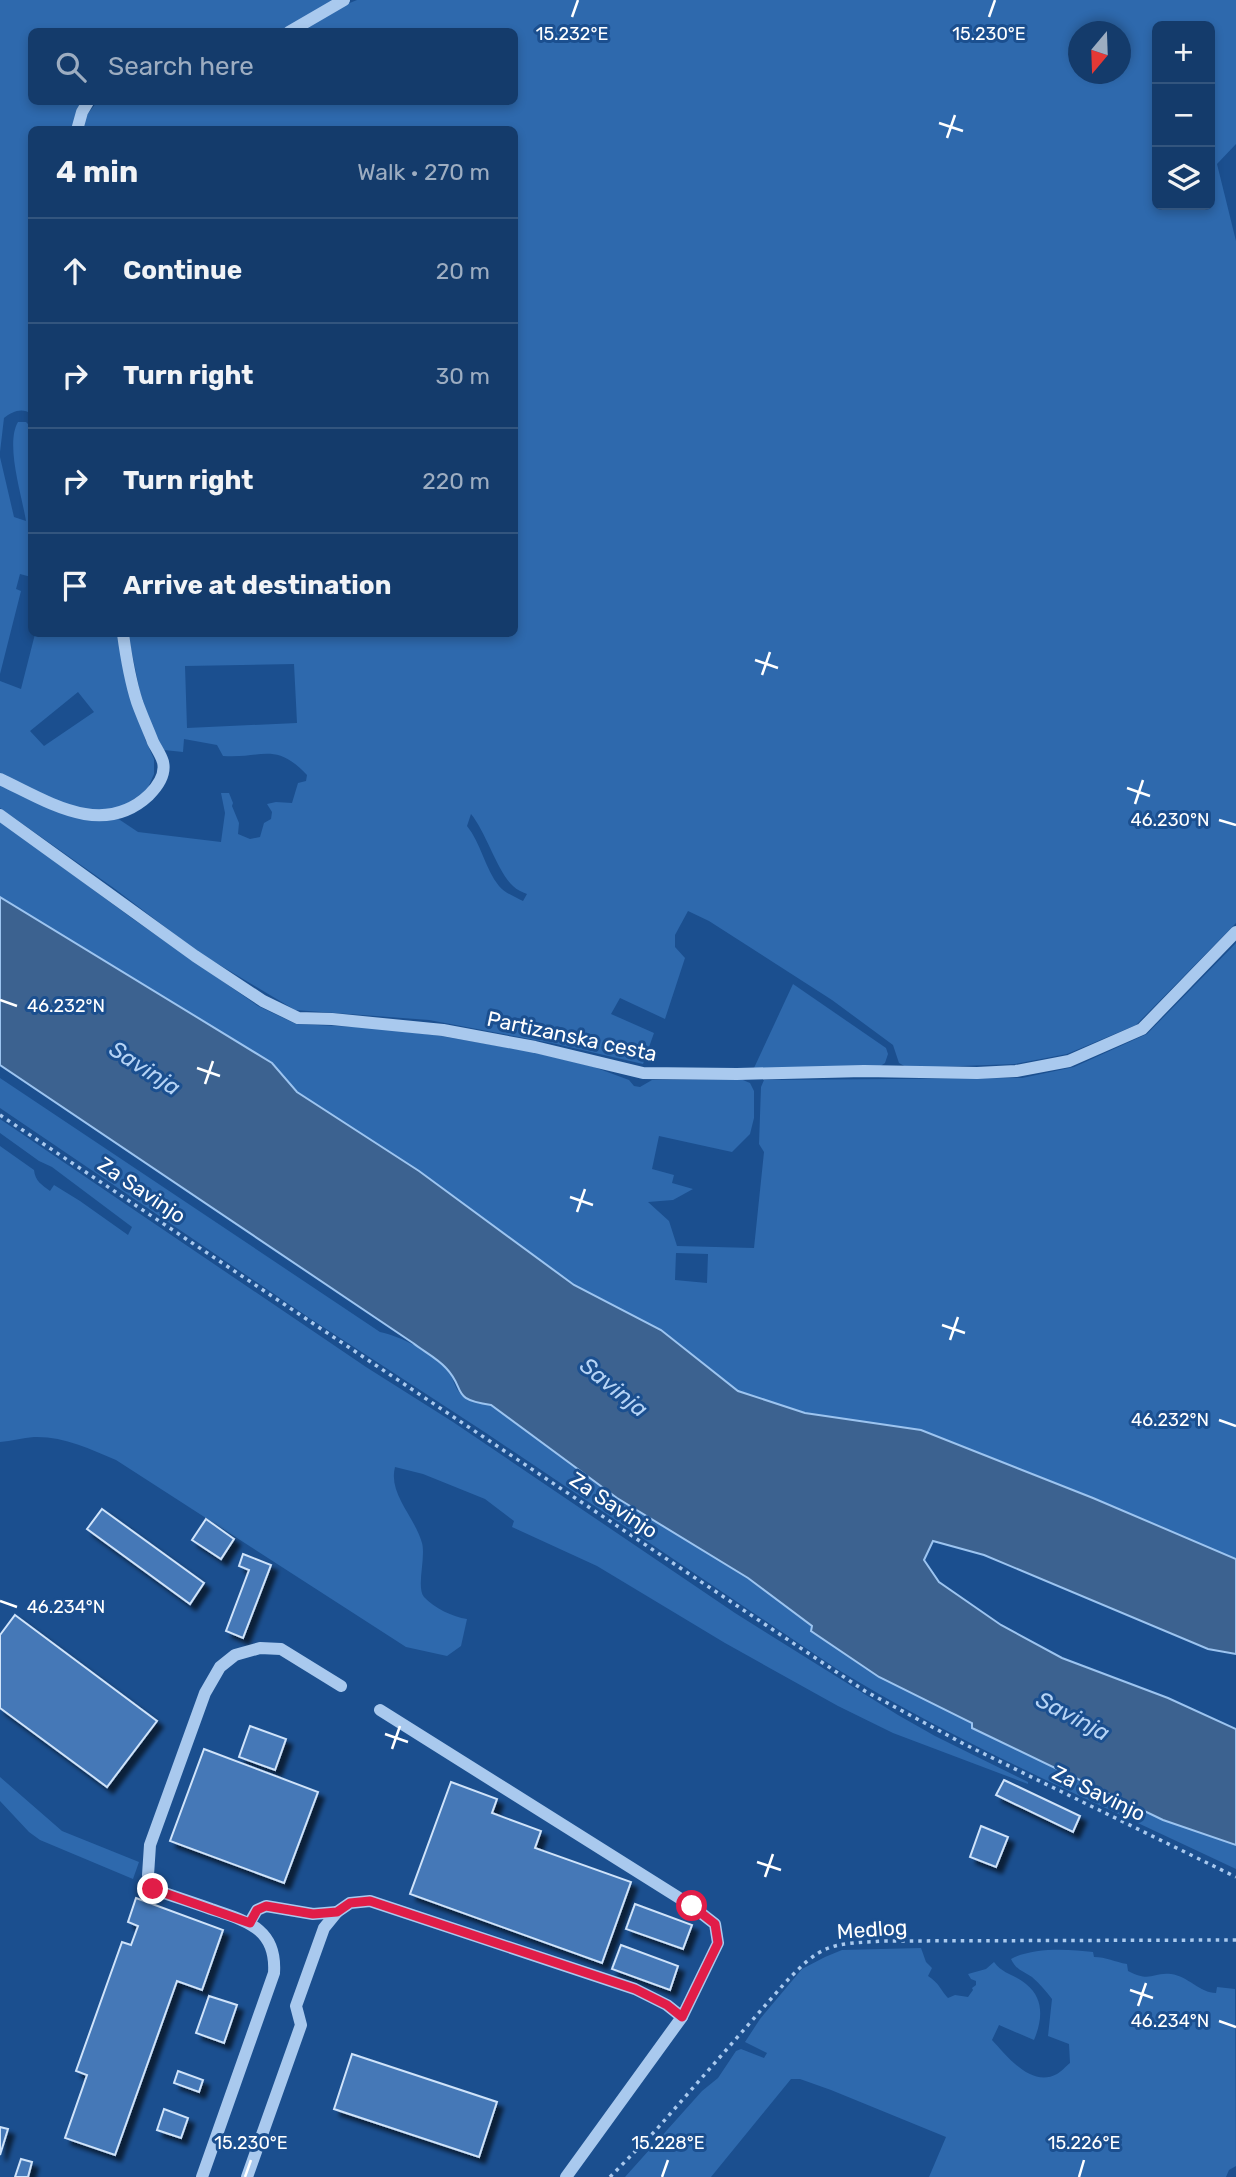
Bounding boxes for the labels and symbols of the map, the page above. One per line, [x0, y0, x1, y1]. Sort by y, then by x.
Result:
north arrow [1068, 21, 1131, 84]
text: 15.232°E [536, 23, 608, 45]
text: 15.230°E [952, 23, 1026, 45]
text: 46.230°N [1131, 809, 1209, 831]
text: 46.232°N [27, 995, 105, 1017]
street label: Partizanska cesta [485, 1006, 659, 1066]
water label: Savinja [104, 1035, 186, 1101]
street label: Za Savinjo [93, 1152, 191, 1228]
water label: Savinja [574, 1351, 654, 1423]
text: 46.232°N [1131, 1409, 1209, 1431]
street label: Za Savinjo [565, 1467, 663, 1543]
text: 46.234°N [27, 1596, 105, 1618]
water label: Savinja [1031, 1685, 1115, 1747]
street label: Za Savinjo [1048, 1760, 1150, 1826]
route end [137, 1873, 168, 1904]
route start [676, 1890, 707, 1921]
street label: Medlog [836, 1914, 908, 1944]
text: 46.234°N [1131, 2010, 1209, 2032]
text: 15.230°E [214, 2132, 288, 2154]
text: 15.228°E [631, 2132, 705, 2154]
text: 15.226°E [1048, 2132, 1120, 2154]

